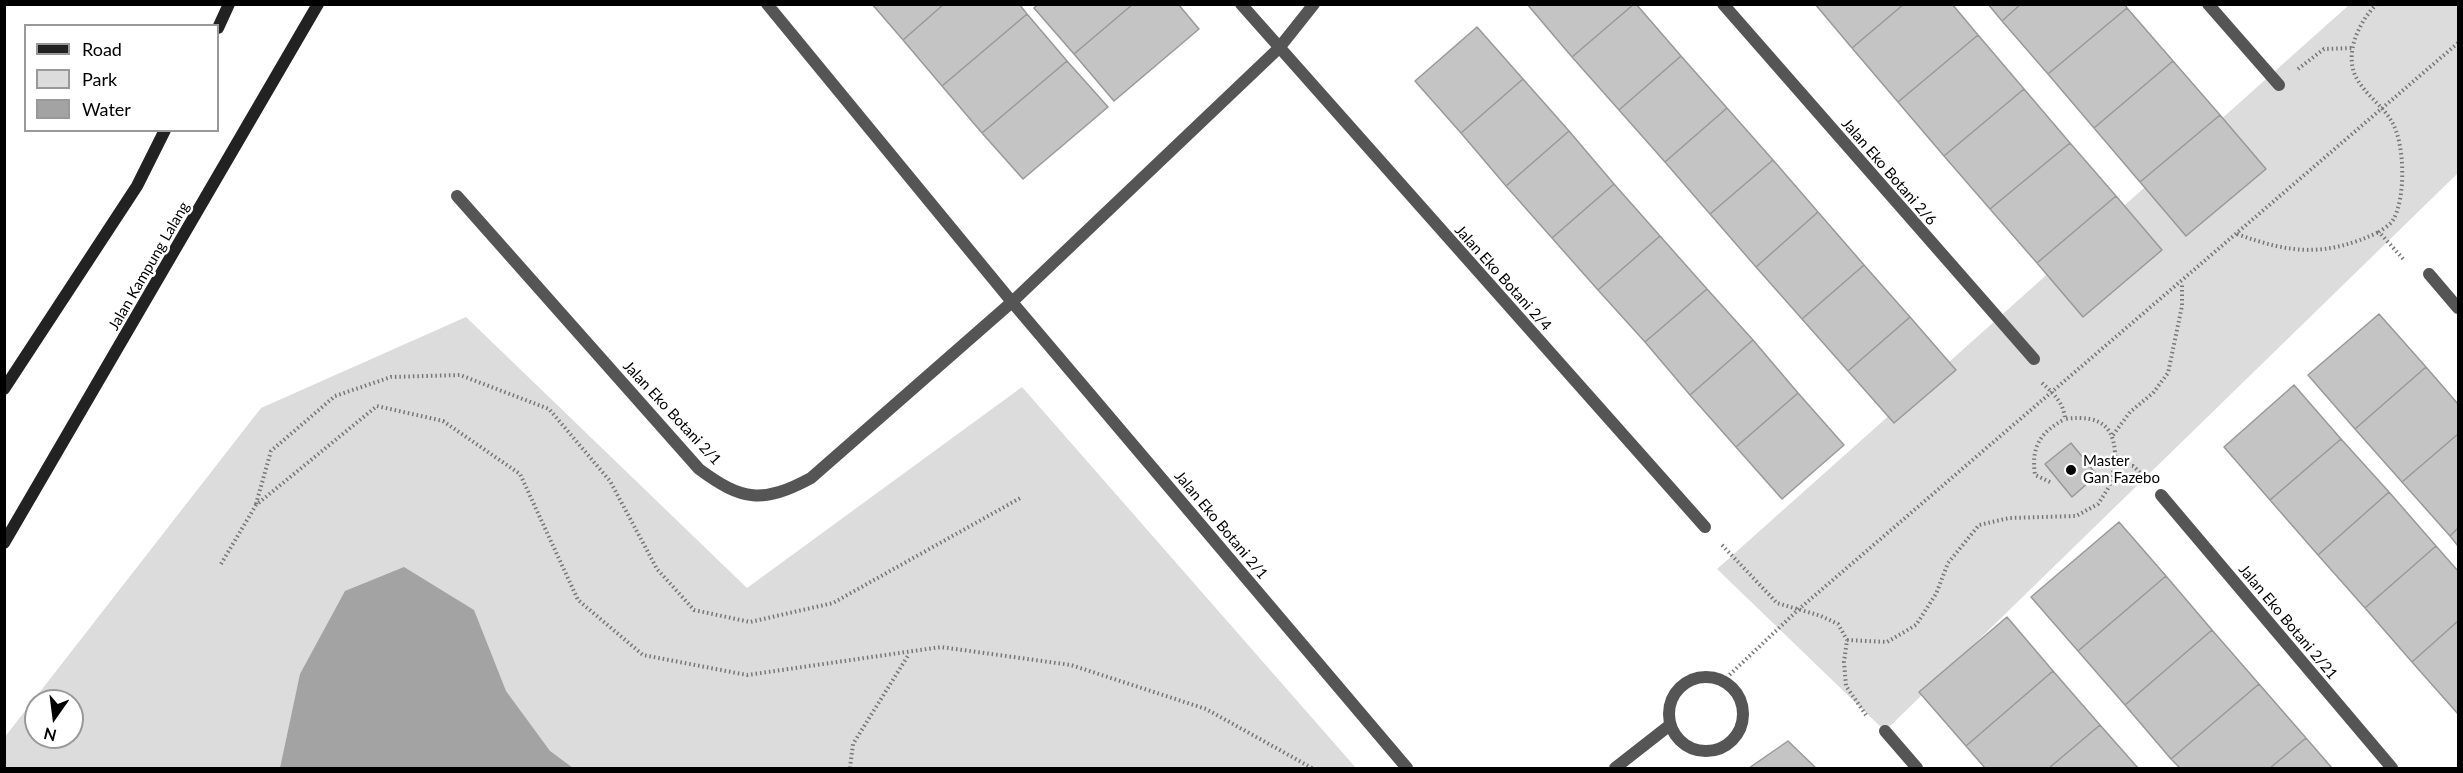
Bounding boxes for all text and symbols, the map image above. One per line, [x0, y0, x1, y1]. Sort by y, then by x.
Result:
legend [24, 24, 219, 132]
text: Road [82, 38, 122, 60]
text: Park [82, 68, 117, 90]
text: Water [82, 98, 131, 120]
street label: Jalan Eko Botani 2/6 [1838, 115, 1940, 229]
street label: Jalan Kampung Lalang [105, 199, 193, 333]
street label: Jalan Eko Botani 2/4 [1451, 222, 1555, 334]
street label: Jalan Eko Botani 2/1 [619, 357, 725, 469]
place label: Master Gan Fazebo [2083, 452, 2160, 487]
marker: Master Gan Fazebo [2064, 463, 2078, 477]
street label: Jalan Eko Botani 2/1 [1171, 467, 1271, 583]
street label: Jalan Eko Botani 2/21 [2235, 561, 2341, 683]
north arrow [24, 689, 84, 749]
text: N [42, 724, 58, 746]

